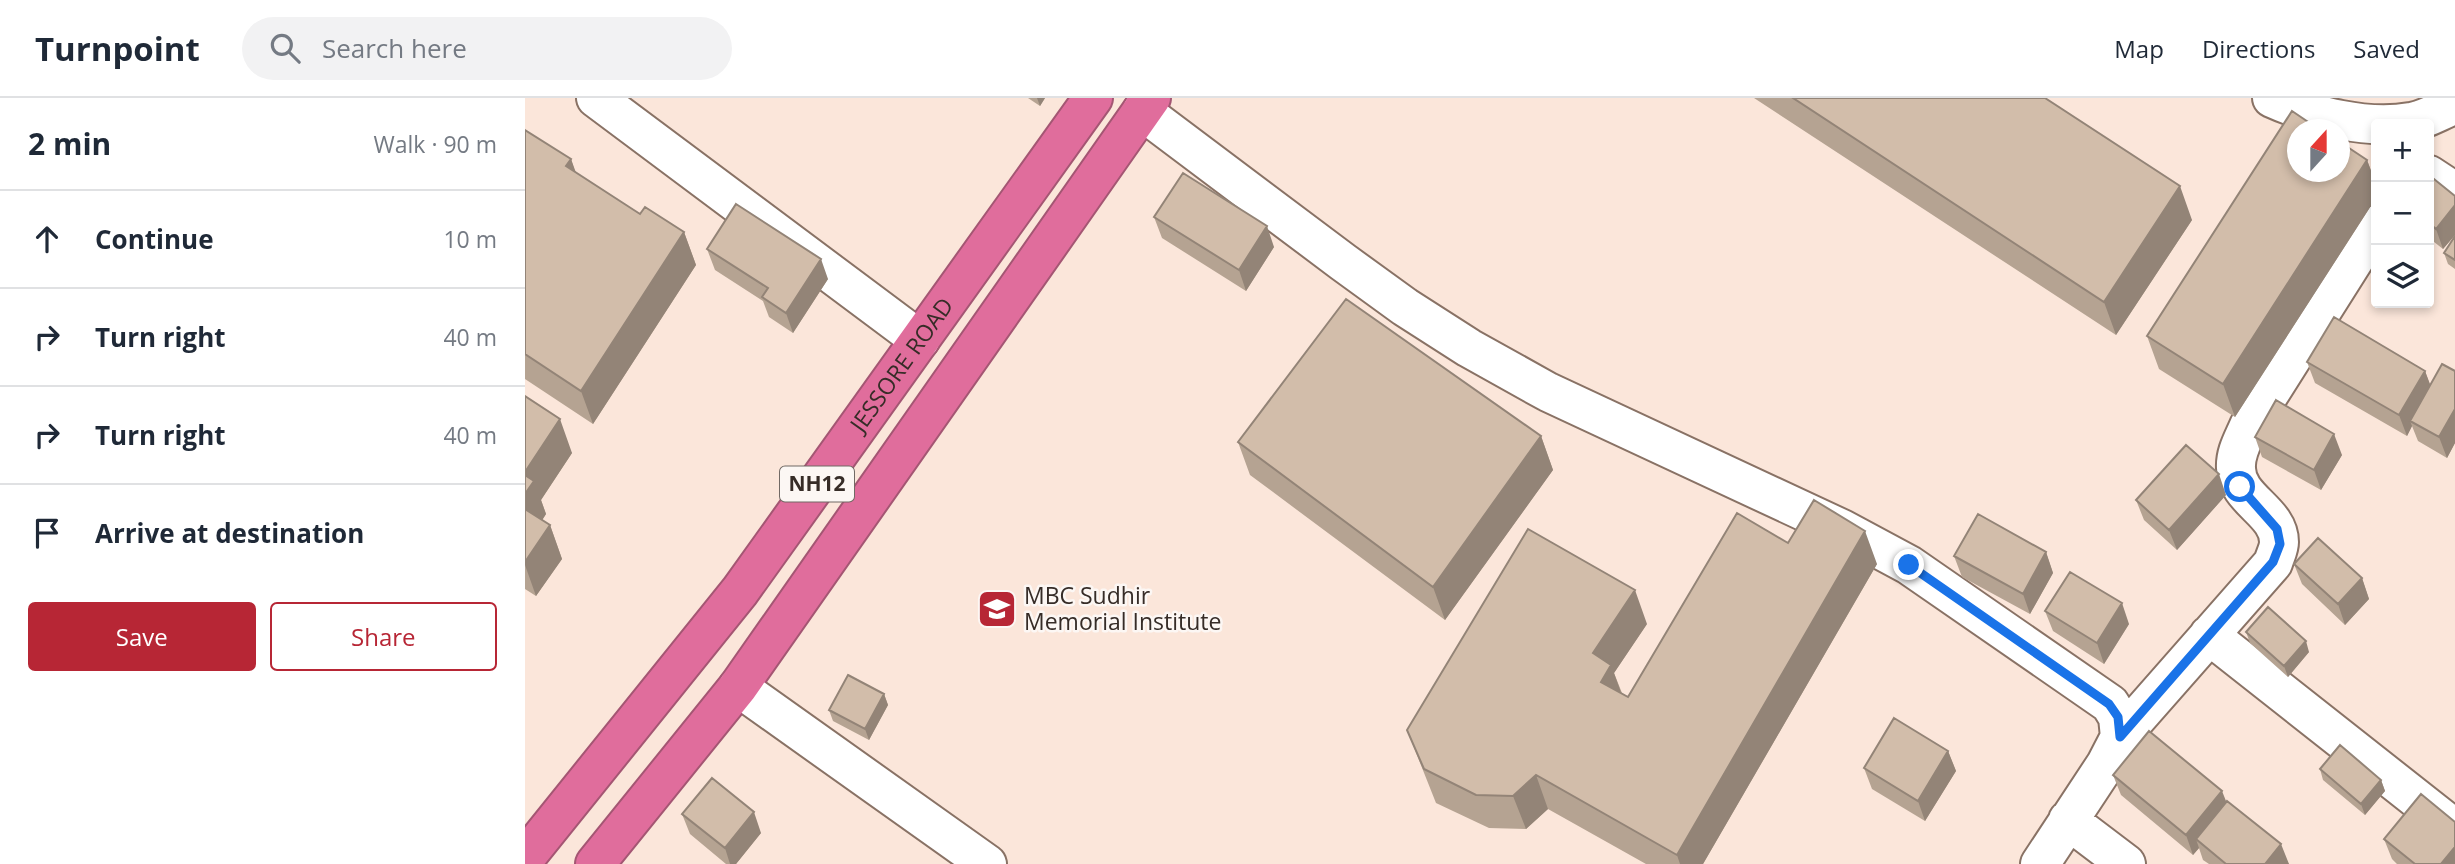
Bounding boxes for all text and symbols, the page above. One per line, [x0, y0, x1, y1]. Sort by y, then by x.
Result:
search box [242, 17, 732, 80]
text: Turnpoint [35, 26, 200, 71]
icon: search [266, 29, 304, 67]
text: Search here [322, 30, 467, 66]
text: Map [2114, 32, 2164, 65]
text: Directions [2202, 32, 2315, 65]
text: Saved [2353, 32, 2420, 65]
north arrow [2287, 119, 2350, 182]
map controls [2371, 119, 2434, 308]
button: + [2371, 119, 2434, 182]
text: 2 min [28, 123, 111, 164]
text: Walk · 90 m [374, 128, 497, 160]
button: − [2371, 182, 2434, 245]
icon: ahead [28, 220, 66, 258]
text: Continue [95, 221, 214, 257]
text: 10 m [443, 223, 497, 255]
button: layers [2371, 245, 2434, 308]
street label: JESSORE ROAD [841, 291, 960, 440]
icon: right [28, 318, 66, 356]
text: Turn right [95, 319, 226, 355]
text: 40 m [443, 321, 497, 353]
icon: right [28, 416, 66, 454]
text: Turn right [95, 417, 226, 453]
text: 40 m [443, 419, 497, 451]
road number: NH12 [780, 466, 854, 502]
route start [2224, 471, 2255, 502]
icon: arrive [28, 514, 66, 552]
text: Arrive at destination [95, 515, 364, 551]
route end [1893, 549, 1924, 580]
place label: MBC Sudhir Memorial Institute [1024, 579, 1221, 637]
school or university icon: MBC Sudhir Memorial Institute [976, 588, 1018, 630]
button: Save [28, 602, 256, 671]
button: Share [270, 602, 497, 671]

